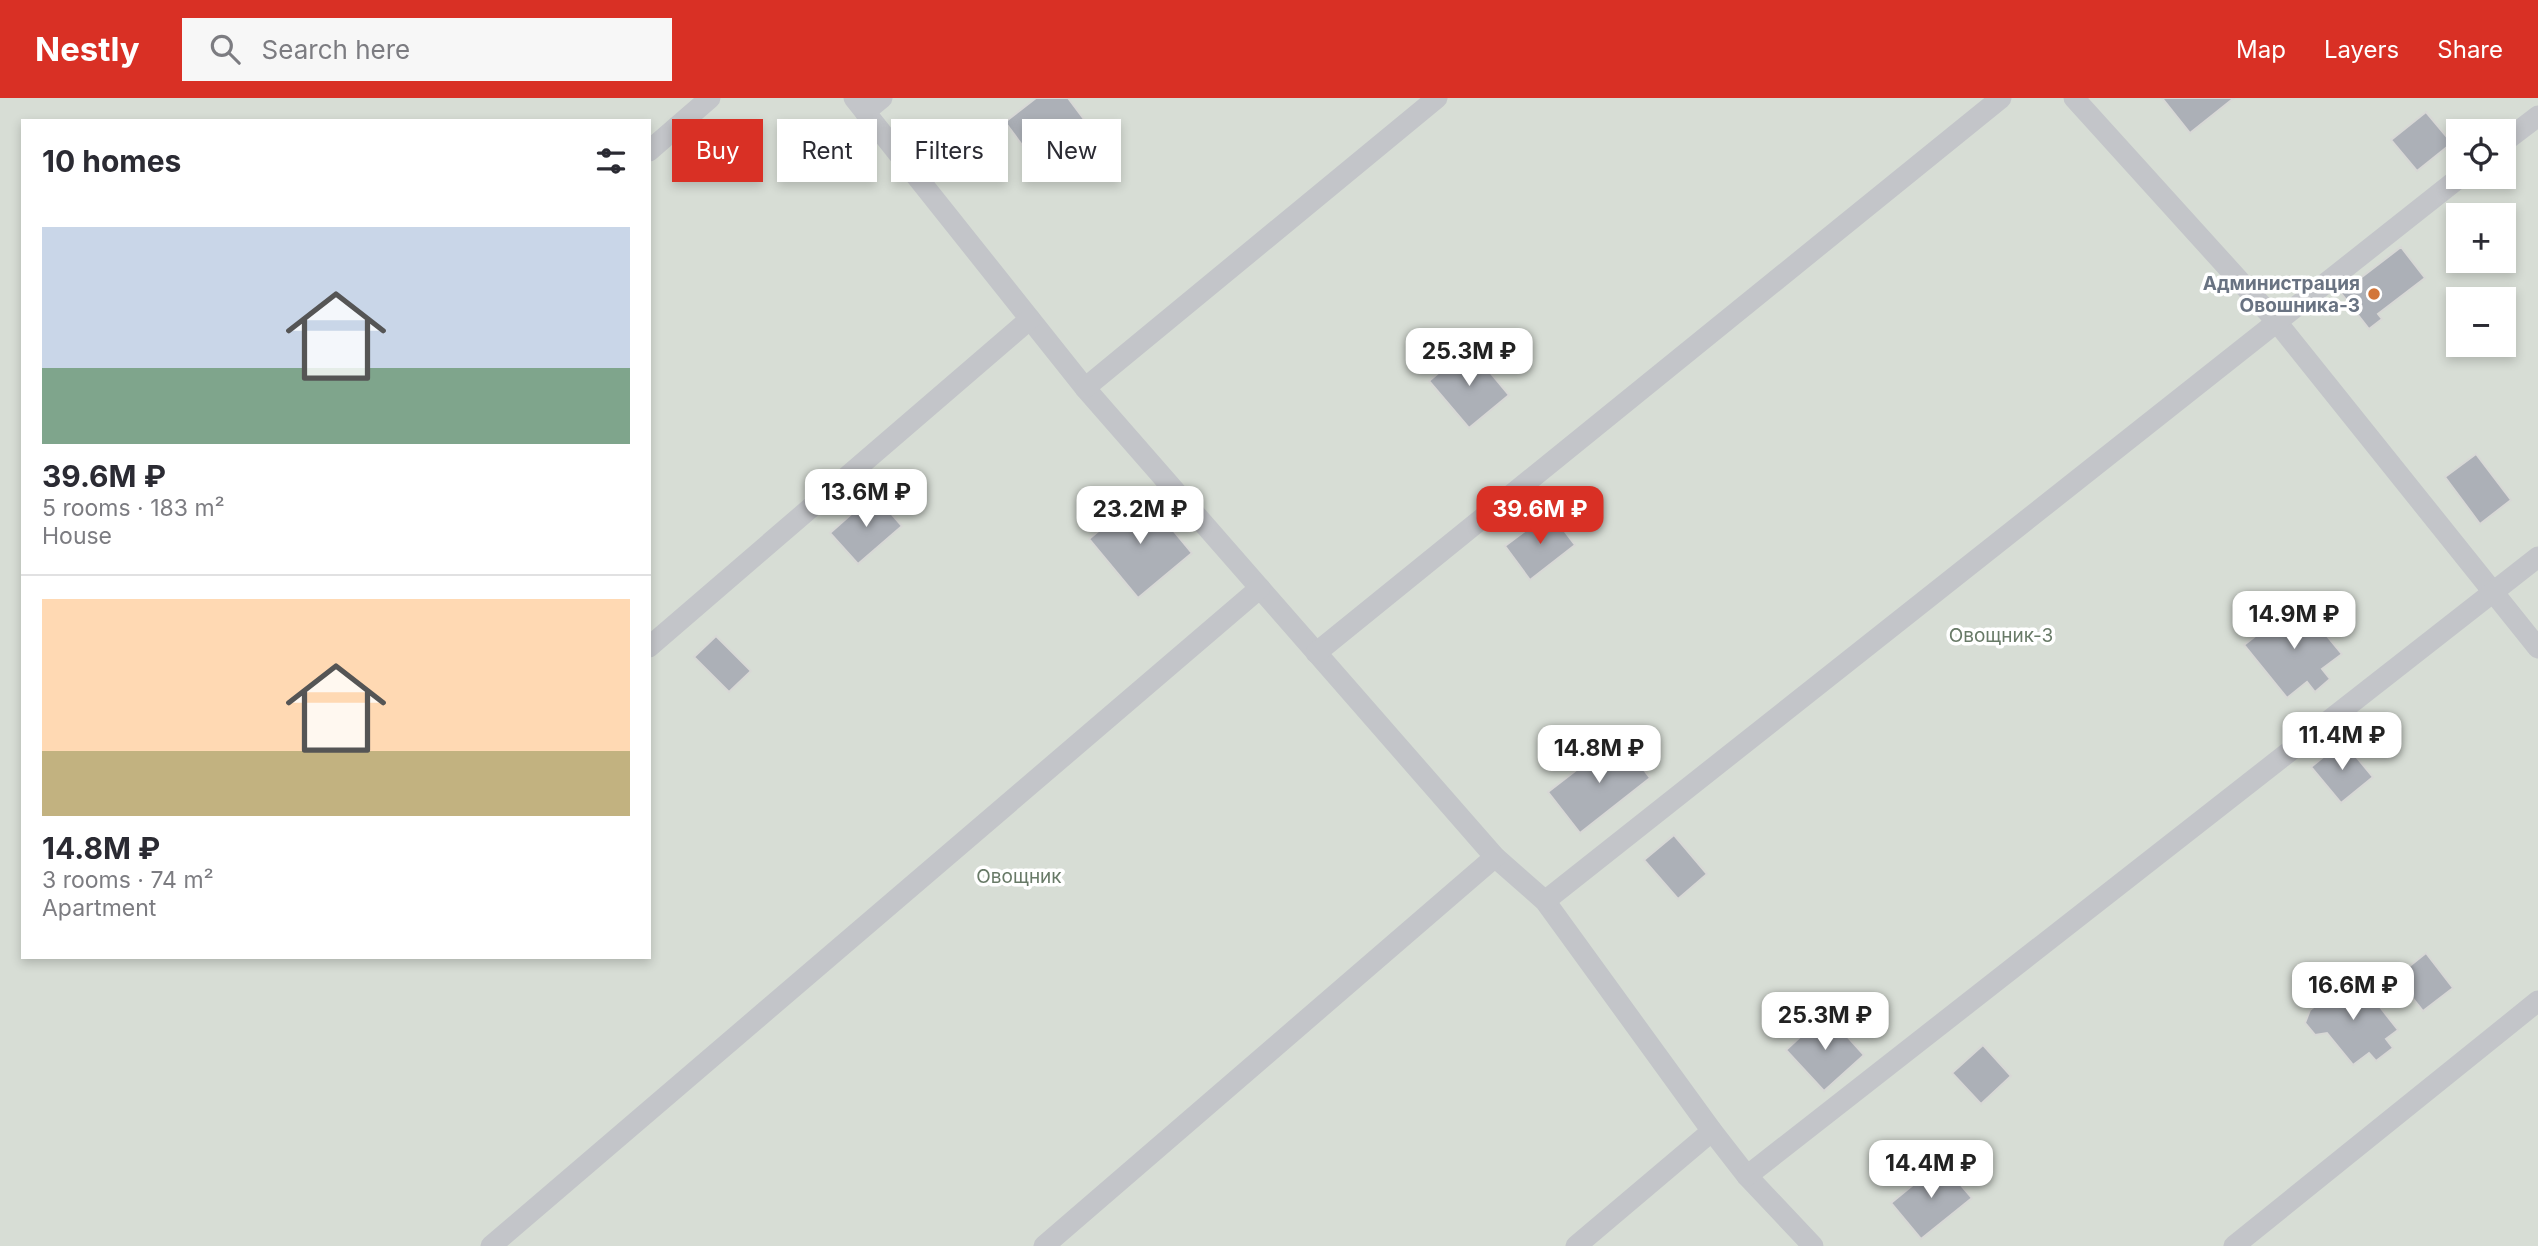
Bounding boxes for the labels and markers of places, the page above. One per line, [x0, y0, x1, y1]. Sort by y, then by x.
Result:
place label: Администрация Овошника-3 [2203, 272, 2360, 317]
marker: Администрация Овошника-3 [2366, 286, 2382, 302]
pin: 25.3M ₽ [1404, 328, 1534, 388]
pin: 13.6M ₽ [801, 470, 931, 529]
pin: 23.2M ₽ [1075, 486, 1205, 546]
pin: 39.6M ₽ [1475, 486, 1605, 546]
pin: 14.9M ₽ [2229, 592, 2359, 651]
pin: 11.4M ₽ [2277, 712, 2407, 772]
pin: 14.8M ₽ [1534, 726, 1664, 785]
pin: 16.6M ₽ [2288, 962, 2418, 1022]
pin: 25.3M ₽ [1760, 992, 1890, 1052]
pin: 14.4M ₽ [1866, 1140, 1996, 1200]

